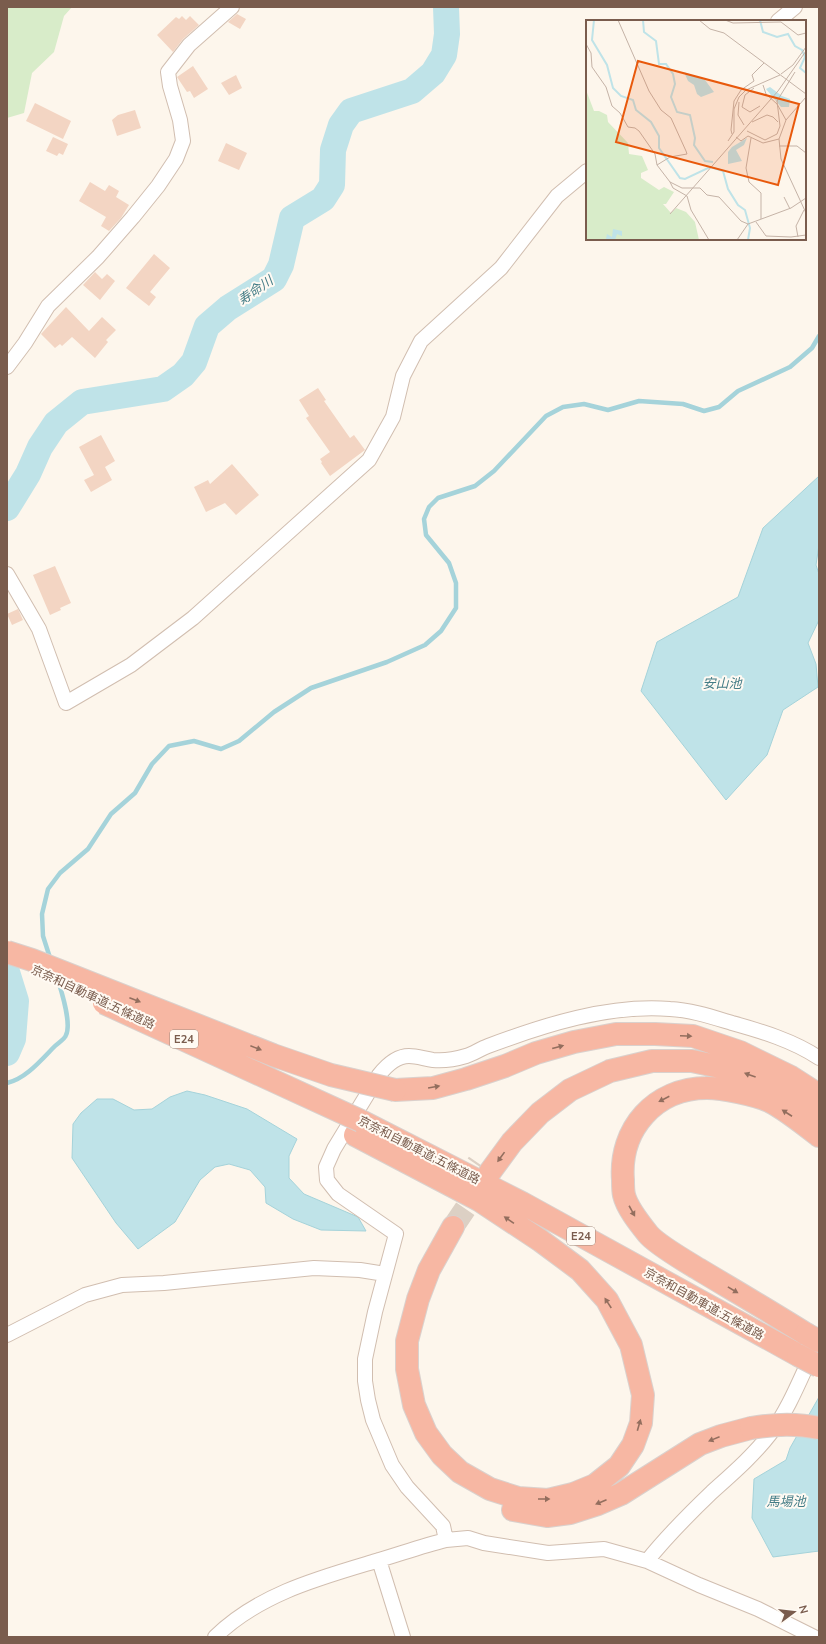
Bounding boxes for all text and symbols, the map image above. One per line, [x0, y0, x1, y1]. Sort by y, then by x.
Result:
inset map [586, 20, 806, 240]
water label: 寿命川 [234, 271, 278, 309]
water label: 安山池 [702, 675, 743, 693]
street label: 京奈和自動車道;五條道路 [29, 961, 157, 1033]
one-way arrow [130, 998, 142, 1004]
road number: E24 [170, 1030, 198, 1048]
one-way arrow [680, 1032, 692, 1039]
one-way arrow [552, 1044, 564, 1050]
one-way arrow [251, 1046, 263, 1052]
one-way arrow [743, 1071, 755, 1077]
one-way arrow [428, 1084, 440, 1090]
one-way arrow [658, 1096, 670, 1103]
one-way arrow [782, 1109, 792, 1117]
street label: 京奈和自動車道;五條道路 [355, 1112, 483, 1188]
one-way arrow [497, 1152, 505, 1163]
one-way arrow [629, 1205, 636, 1217]
one-way arrow [504, 1216, 515, 1224]
road number: E24 [567, 1227, 595, 1245]
street label: 京奈和自動車道;五條道路 [641, 1264, 767, 1344]
one-way arrow [727, 1286, 739, 1293]
one-way arrow [604, 1298, 612, 1308]
one-way arrow [636, 1419, 642, 1431]
one-way arrow [707, 1436, 719, 1442]
water label: 馬場池 [766, 1493, 807, 1511]
one-way arrow [538, 1496, 551, 1502]
one-way arrow [594, 1500, 606, 1506]
north arrow [774, 1592, 814, 1632]
text: N [795, 1604, 811, 1615]

